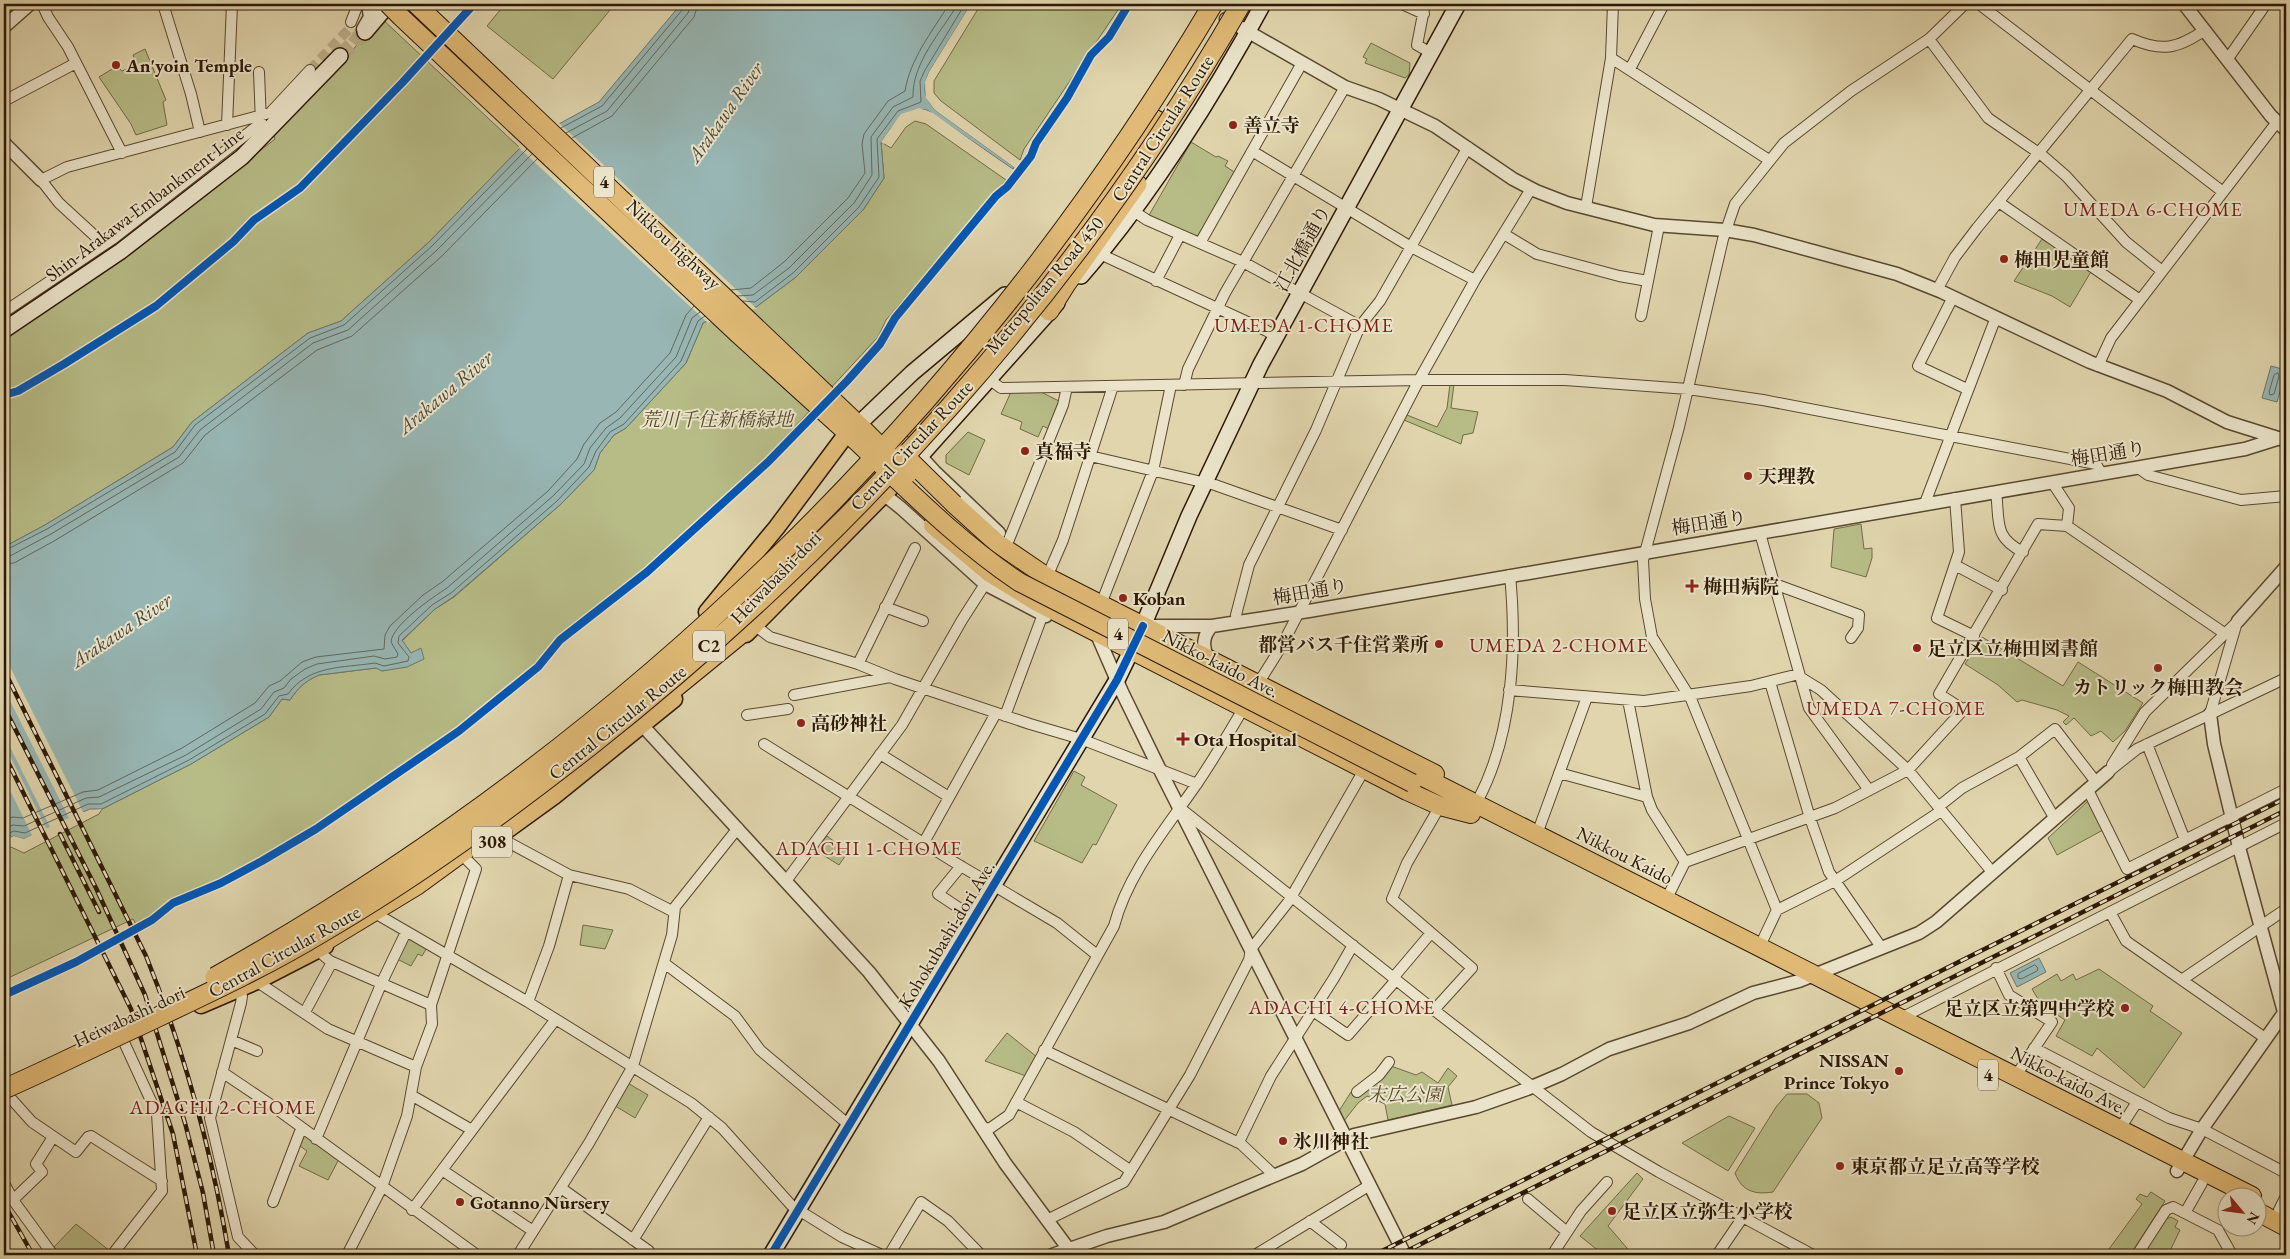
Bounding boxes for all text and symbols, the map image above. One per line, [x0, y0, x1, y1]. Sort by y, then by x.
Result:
street label: Central Circular Route [1106, 50, 1219, 206]
place label: An'yoin Temple [125, 53, 252, 78]
water label: Arakawa River [680, 56, 770, 169]
marker: An'yoin Temple [110, 59, 122, 71]
place label: 善立寺 [1243, 113, 1300, 138]
marker: 善立寺 [1227, 119, 1239, 131]
street label: Shin-Arakawa Embankment Line [40, 121, 249, 287]
road number: 4 [594, 166, 614, 198]
street label: Nikkou highway [621, 194, 727, 295]
district label: UMEDA 6-CHOME [2063, 196, 2243, 222]
street label: 江北橋通り [1268, 201, 1336, 296]
street label: Metropolitan Road 450 [979, 211, 1109, 359]
place label: 梅田児童館 [2014, 247, 2109, 272]
marker: 梅田児童館 [1998, 253, 2010, 265]
district label: UMEDA 1-CHOME [1214, 312, 1394, 338]
water label: Arakawa River [391, 344, 499, 441]
street label: Central Circular Route [844, 375, 978, 516]
park label: 荒川千住新橋緑地 [641, 407, 795, 432]
street label: 梅田通り [2069, 435, 2148, 472]
place label: 真福寺 [1035, 439, 1092, 464]
marker: 真福寺 [1019, 445, 1031, 457]
place label: 天理教 [1758, 464, 1815, 489]
marker: 天理教 [1742, 470, 1754, 482]
street label: 梅田通り [1670, 504, 1749, 541]
street label: Heiwabashi-dori [724, 525, 826, 629]
street label: 梅田通り [1270, 573, 1350, 610]
place label: 梅田病院 [1703, 574, 1779, 599]
marker: 梅田病院 [1685, 579, 1699, 593]
water label: Arakawa River [64, 586, 178, 674]
place label: Koban [1133, 586, 1186, 611]
marker: Koban [1117, 592, 1129, 604]
road number: 4 [1108, 618, 1128, 650]
street label: Nikko-kaido Ave. [1158, 623, 1283, 704]
road number: C2 [693, 630, 725, 661]
place label: 都営バス千住営業所 [1258, 632, 1429, 657]
district label: UMEDA 2-CHOME [1469, 632, 1649, 658]
place label: 足立区立梅田図書館 [1927, 636, 2098, 661]
marker: 都営バス千住営業所 [1433, 638, 1445, 650]
marker: 足立区立梅田図書館 [1911, 642, 1923, 654]
street label: Central Circular Route [543, 659, 691, 786]
marker: カトリック梅田教会 [2152, 662, 2164, 674]
place label: カトリック梅田教会 [2073, 675, 2243, 700]
district label: UMEDA 7-CHOME [1806, 695, 1986, 721]
place label: 高砂神社 [811, 711, 887, 736]
marker: 高砂神社 [795, 717, 807, 729]
place label: Ota Hospital [1194, 727, 1298, 752]
marker: Ota Hospital [1176, 732, 1190, 746]
street label: Nikkou Kaido [1572, 820, 1677, 890]
road number: 308 [472, 826, 512, 858]
district label: ADACHI 1-CHOME [775, 835, 962, 861]
street label: Kohokubashi-dori Ave. [892, 856, 1000, 1013]
street label: Central Circular Route [204, 899, 365, 1004]
street label: Heiwabashi-dori [69, 980, 189, 1053]
district label: ADACHI 4-CHOME [1248, 994, 1435, 1020]
place label: 足立区立第四中学校 [1944, 996, 2115, 1021]
marker: 足立区立第四中学校 [2119, 1002, 2131, 1014]
street label: Nikko-kaido Ave. [2006, 1040, 2131, 1121]
place label: NISSAN Prince Tokyo [1784, 1048, 1890, 1095]
road number: 4 [1978, 1060, 1998, 1090]
marker: NISSAN Prince Tokyo [1893, 1065, 1905, 1077]
park label: 末広公園 [1367, 1082, 1446, 1107]
district label: ADACHI 2-CHOME [129, 1094, 316, 1120]
place label: 氷川神社 [1293, 1129, 1369, 1154]
marker: 氷川神社 [1277, 1135, 1289, 1147]
place label: 東京都立足立高等学校 [1850, 1154, 2040, 1179]
marker: 東京都立足立高等学校 [1834, 1160, 1846, 1172]
north arrow [2218, 1186, 2268, 1236]
place label: Gotanno Nursery [470, 1190, 610, 1215]
marker: Gotanno Nursery [454, 1196, 466, 1208]
place label: 足立区立弥生小学校 [1622, 1199, 1793, 1224]
marker: 足立区立弥生小学校 [1606, 1205, 1618, 1217]
text: N [2242, 1209, 2264, 1228]

